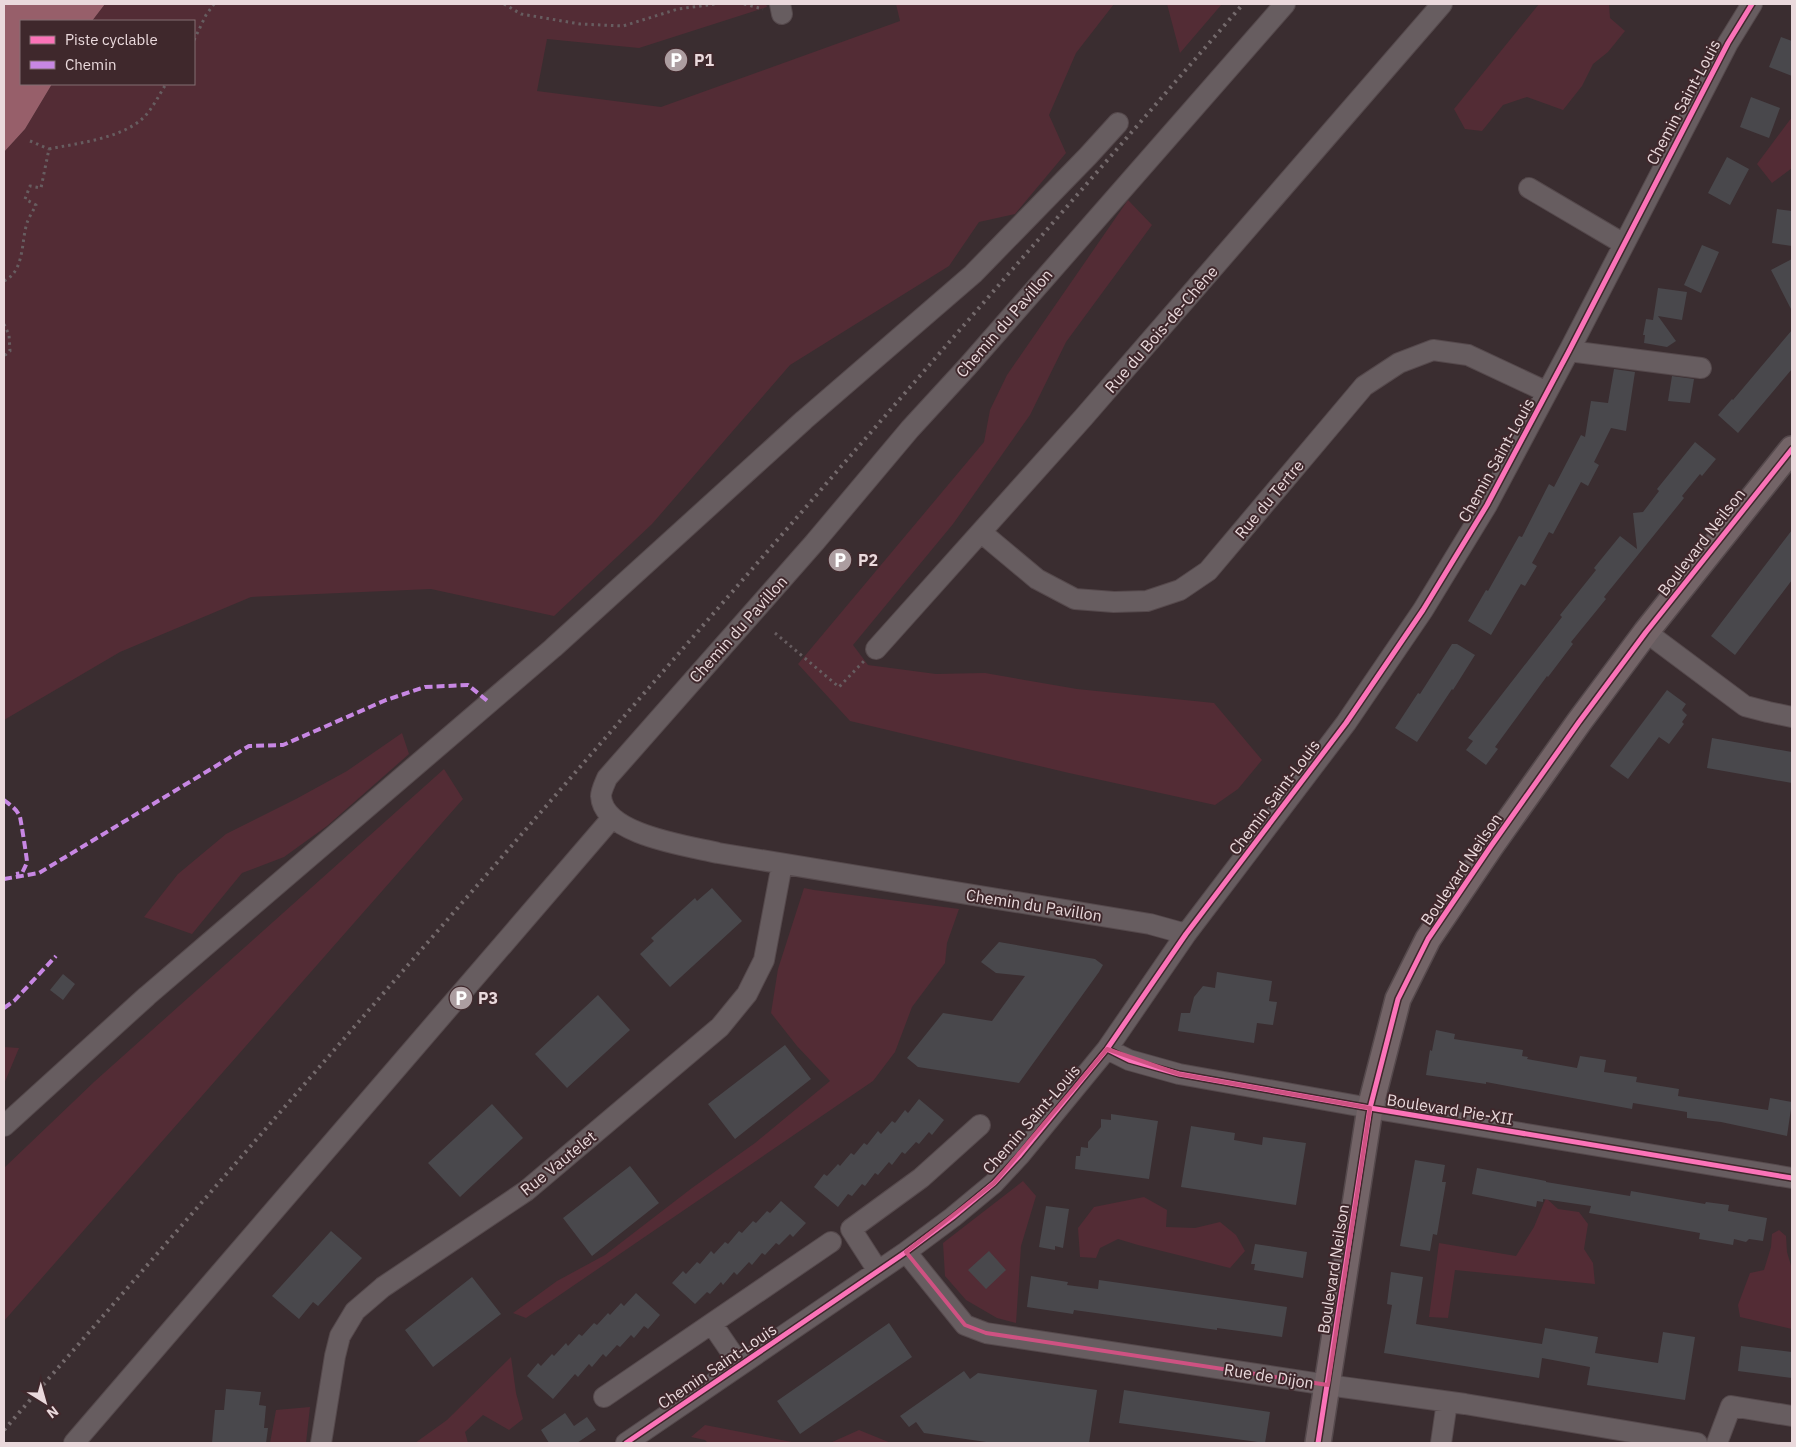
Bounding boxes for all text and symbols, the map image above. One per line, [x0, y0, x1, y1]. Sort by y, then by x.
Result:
legend [20, 20, 195, 85]
text: Piste cyclable [65, 30, 158, 49]
street label: Chemin Saint-Louis [1642, 36, 1724, 168]
parking icon: P1 [663, 47, 689, 73]
place label: P1 [694, 50, 714, 70]
text: Chemin [65, 55, 116, 74]
street label: Rue du Bois-de-Chêne [1100, 261, 1222, 397]
street label: Chemin du Pavillon [951, 265, 1057, 381]
street label: Chemin Saint-Louis [1454, 394, 1538, 526]
street label: Rue du Tertre [1230, 455, 1308, 543]
street label: Boulevard Neilson [1653, 484, 1749, 600]
parking icon: P2 [827, 547, 853, 573]
place label: P2 [858, 550, 878, 570]
street label: Chemin du Pavillon [685, 571, 791, 687]
street label: Chemin Saint-Louis [1224, 735, 1324, 859]
street label: Boulevard Neilson [1416, 809, 1506, 929]
street label: Chemin du Pavillon [965, 884, 1103, 926]
parking icon: P3 [448, 985, 474, 1011]
place label: P3 [478, 988, 498, 1008]
street label: Chemin Saint-Louis [978, 1060, 1084, 1178]
street label: Boulevard Pie-XII [1385, 1089, 1515, 1129]
street label: Rue Vautelet [516, 1126, 600, 1200]
street label: Boulevard Neilson [1313, 1203, 1353, 1335]
street label: Chemin Saint-Louis [654, 1319, 780, 1413]
street label: Rue de Dijon [1223, 1359, 1315, 1393]
north arrow [20, 1377, 70, 1427]
text: N [43, 1402, 62, 1423]

